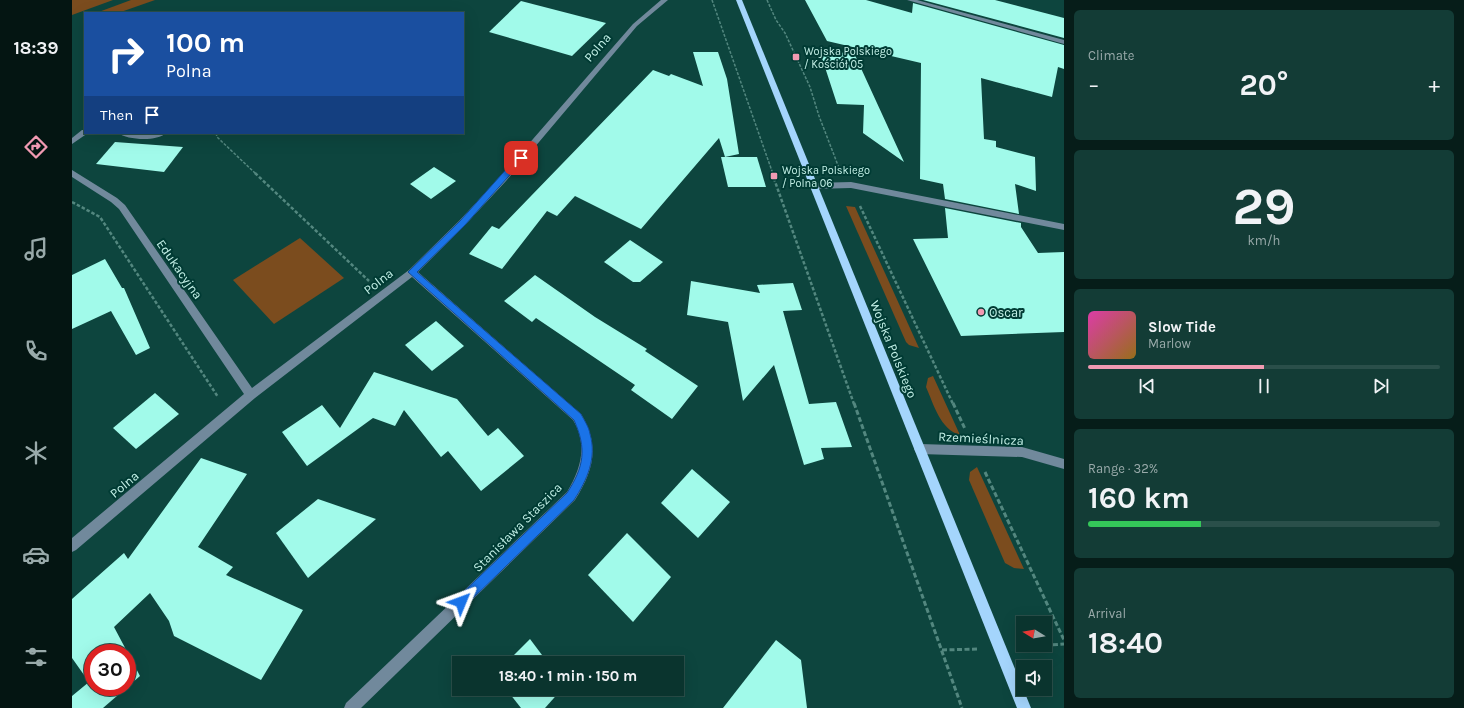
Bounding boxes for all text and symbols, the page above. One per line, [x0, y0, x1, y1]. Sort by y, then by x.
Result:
text: 100 m [166, 26, 245, 59]
icon: right [100, 28, 152, 80]
street label: Polna [581, 30, 614, 65]
text: 18:39 [13, 37, 59, 59]
place label: Wojska Polskiego / Kościół 05 [804, 45, 892, 71]
text: Climate [1088, 48, 1134, 63]
marker: Wojska Polskiego / Kościół 05 [791, 52, 801, 62]
text: Polna [166, 60, 212, 82]
text: 20° [1240, 67, 1288, 103]
text: − [1088, 72, 1100, 98]
text: + [1428, 72, 1440, 98]
icon: arrive [141, 104, 163, 126]
text: Then [100, 106, 133, 124]
icon: directions [22, 133, 50, 161]
pin [504, 141, 538, 175]
icon: arrive [510, 147, 532, 169]
place label: Wojska Polskiego / Polna 06 [782, 164, 870, 190]
marker: Wojska Polskiego / Polna 06 [769, 171, 779, 181]
text: 29 [1232, 176, 1296, 237]
text: km/h [1248, 233, 1280, 248]
icon: music [22, 235, 50, 263]
street label: Edukacyjna [154, 237, 206, 302]
street label: Polna [361, 265, 396, 297]
street label: Wojska Polskiego [867, 298, 920, 400]
place label: Oscar [989, 305, 1023, 320]
marker: Oscar [976, 307, 986, 317]
text: Slow Tide [1148, 318, 1216, 336]
text: Marlow [1148, 336, 1191, 351]
icon: phone [22, 337, 50, 365]
icon: previous [1136, 375, 1158, 397]
icon: pause [1253, 375, 1275, 397]
icon: next [1370, 375, 1392, 397]
street label: Rzemieślnicza [938, 429, 1024, 448]
icon: climate [22, 439, 50, 467]
text: Range · 32% [1088, 461, 1158, 476]
street label: Polna [107, 468, 142, 501]
street label: Stanisława Staszica [470, 480, 565, 575]
text: 160 km [1088, 480, 1190, 516]
icon: car [22, 541, 50, 569]
position arrow [440, 581, 482, 623]
text: Arrival [1088, 606, 1126, 621]
north arrow [1016, 616, 1052, 652]
map controls [1016, 616, 1052, 696]
text: 18:40 [1088, 625, 1163, 661]
icon: filters [22, 643, 50, 671]
speed limit sign: 30 [84, 644, 136, 696]
button: sound [1016, 660, 1052, 696]
text: 18:40 · 1 min · 150 m [499, 667, 637, 685]

